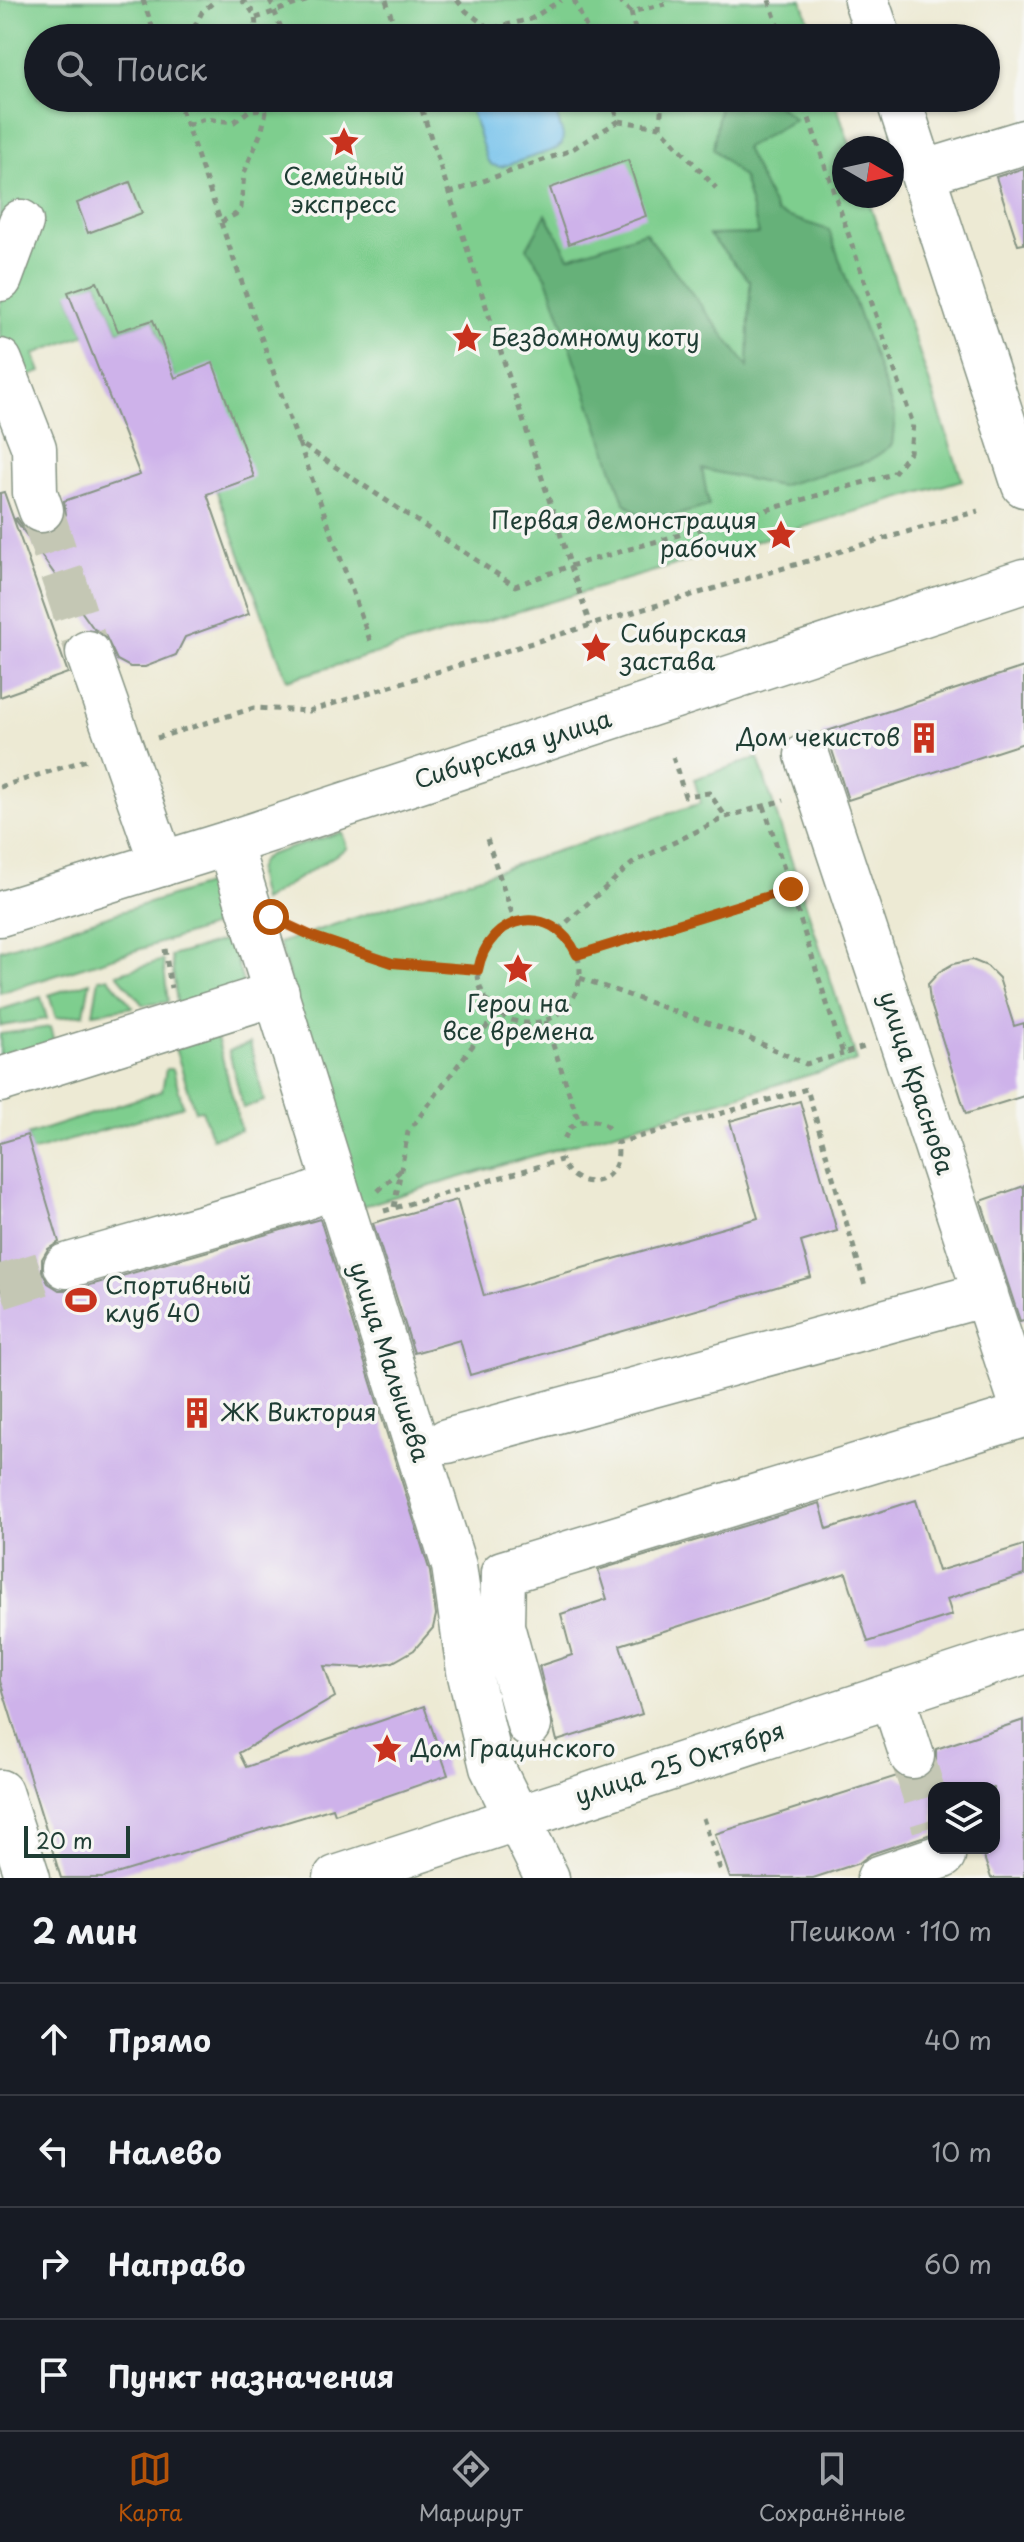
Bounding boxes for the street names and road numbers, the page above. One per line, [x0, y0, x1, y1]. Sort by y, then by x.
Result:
street label: Сибирская улица [409, 699, 616, 797]
street label: улица Краснова [871, 986, 964, 1179]
street label: улица Малышева [342, 1257, 440, 1466]
street label: улица 25 Октября [570, 1711, 789, 1813]

